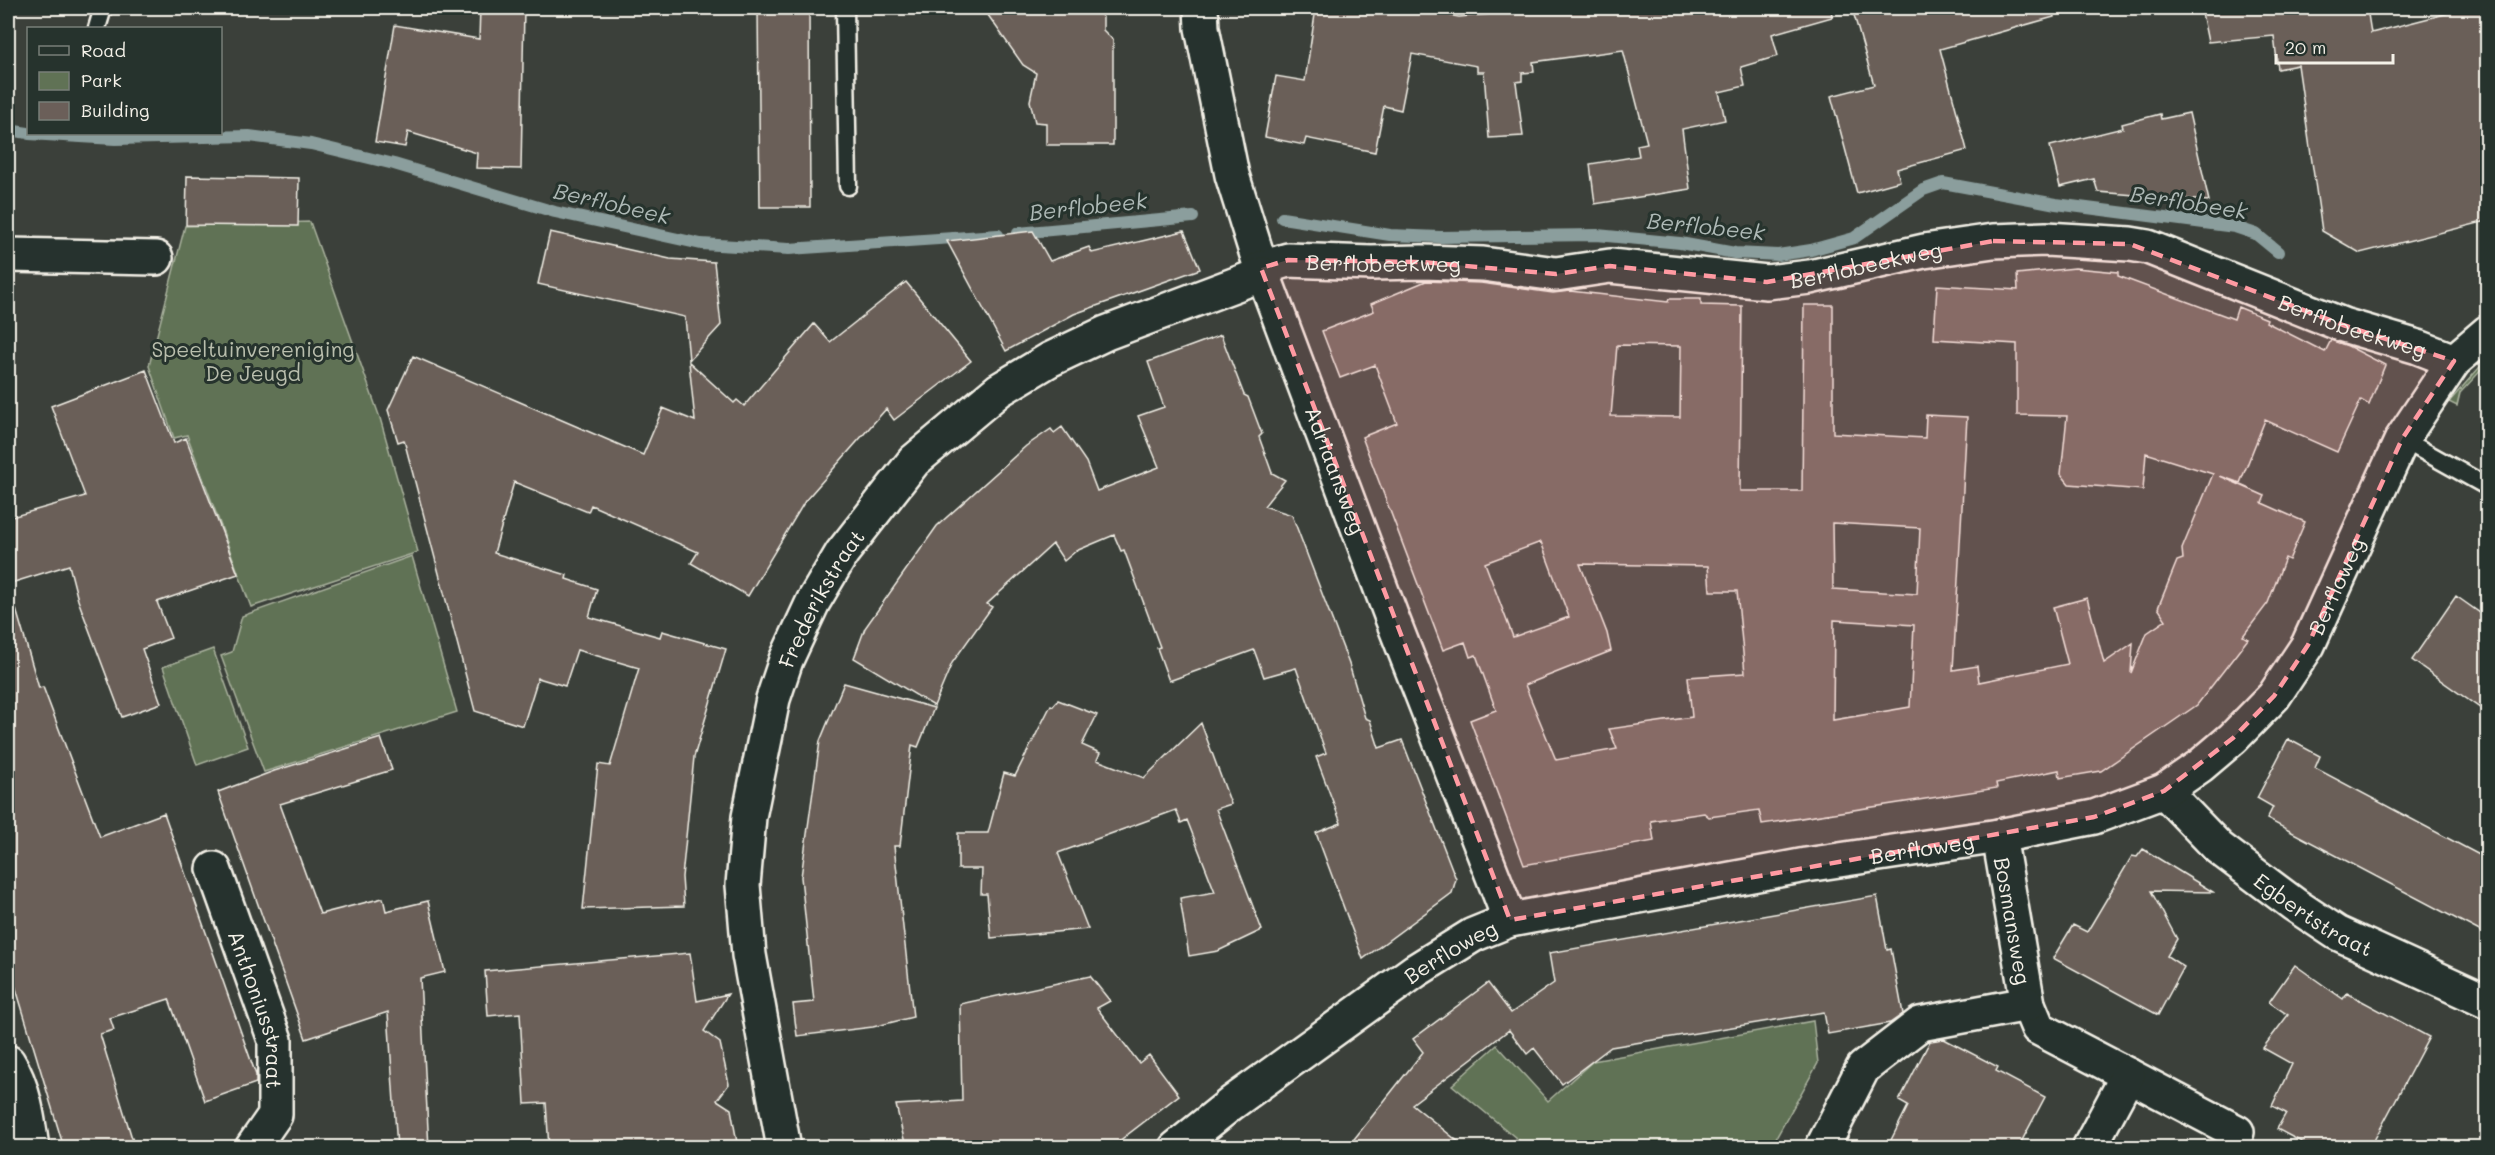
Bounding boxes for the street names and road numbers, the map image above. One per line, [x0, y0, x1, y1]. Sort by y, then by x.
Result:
street label: Berflobeekweg [1789, 235, 1943, 293]
street label: Berflobeekweg [1306, 247, 1461, 277]
street label: Berflobeekweg [2275, 287, 2431, 363]
street label: Adriaansweg [1300, 402, 1373, 538]
street label: Frederikstraat [771, 523, 870, 671]
street label: Berfloweg [2301, 533, 2369, 638]
street label: Berfloweg [1869, 826, 1975, 869]
street label: Bosmansweg [1989, 855, 2038, 987]
street label: Egbertstraat [2249, 866, 2377, 961]
street label: Berfloweg [1398, 913, 1501, 989]
street label: Anthoniusstraat [223, 926, 289, 1089]

